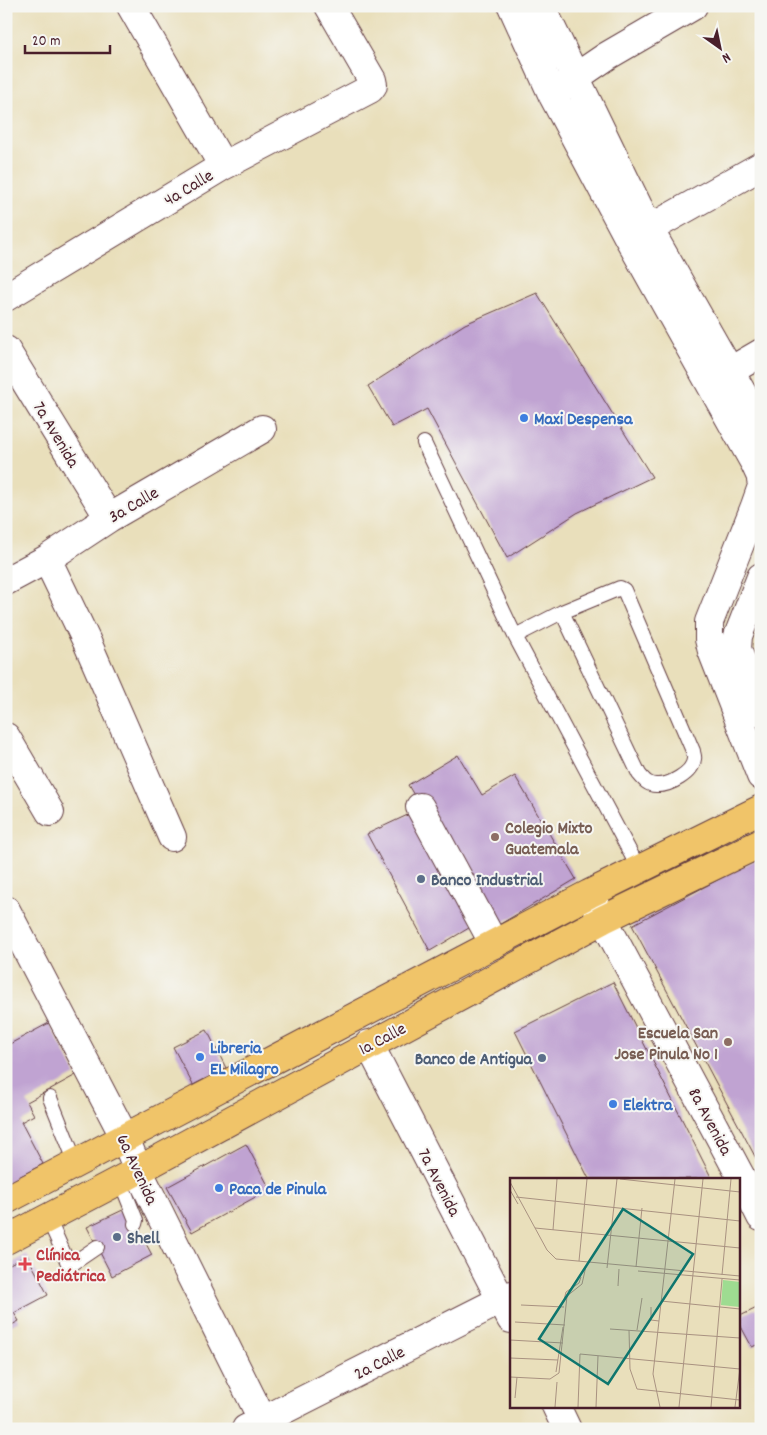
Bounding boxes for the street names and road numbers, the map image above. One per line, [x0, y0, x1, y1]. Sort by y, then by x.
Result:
street label: 4a Calle [160, 165, 219, 214]
street label: 7a Avenida [25, 397, 85, 474]
street label: 3a Calle [104, 482, 164, 531]
street label: 1a Calle [355, 1017, 411, 1063]
street label: 8a Avenida [680, 1084, 737, 1161]
street label: 6a Avenida [109, 1131, 163, 1210]
street label: 7a Avenida [410, 1145, 466, 1222]
street label: 2a Calle [350, 1341, 410, 1388]

